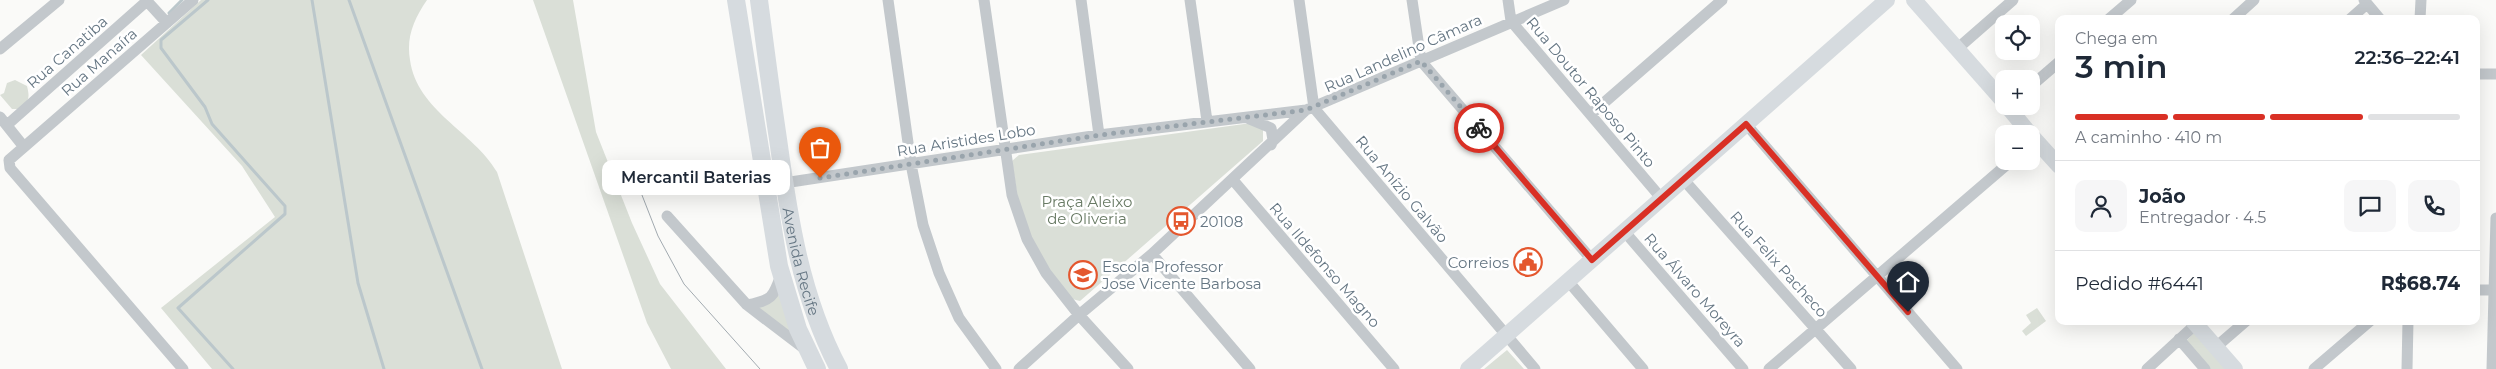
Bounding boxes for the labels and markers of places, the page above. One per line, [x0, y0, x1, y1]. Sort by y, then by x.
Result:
pin [799, 127, 841, 178]
callout: Mercantil Baterias [602, 160, 790, 196]
bus stop icon: 20108 [1166, 206, 1196, 236]
place label: 20108 [1200, 212, 1243, 231]
public building icon: Correios [1513, 247, 1543, 277]
place label: Correios [1448, 253, 1509, 272]
place label: Escola Professor Jose Vicente Barbosa [1101, 257, 1262, 293]
school or university icon: Escola Professor Jose Vicente Barbosa [1068, 260, 1098, 290]
pin [1887, 261, 1929, 312]

